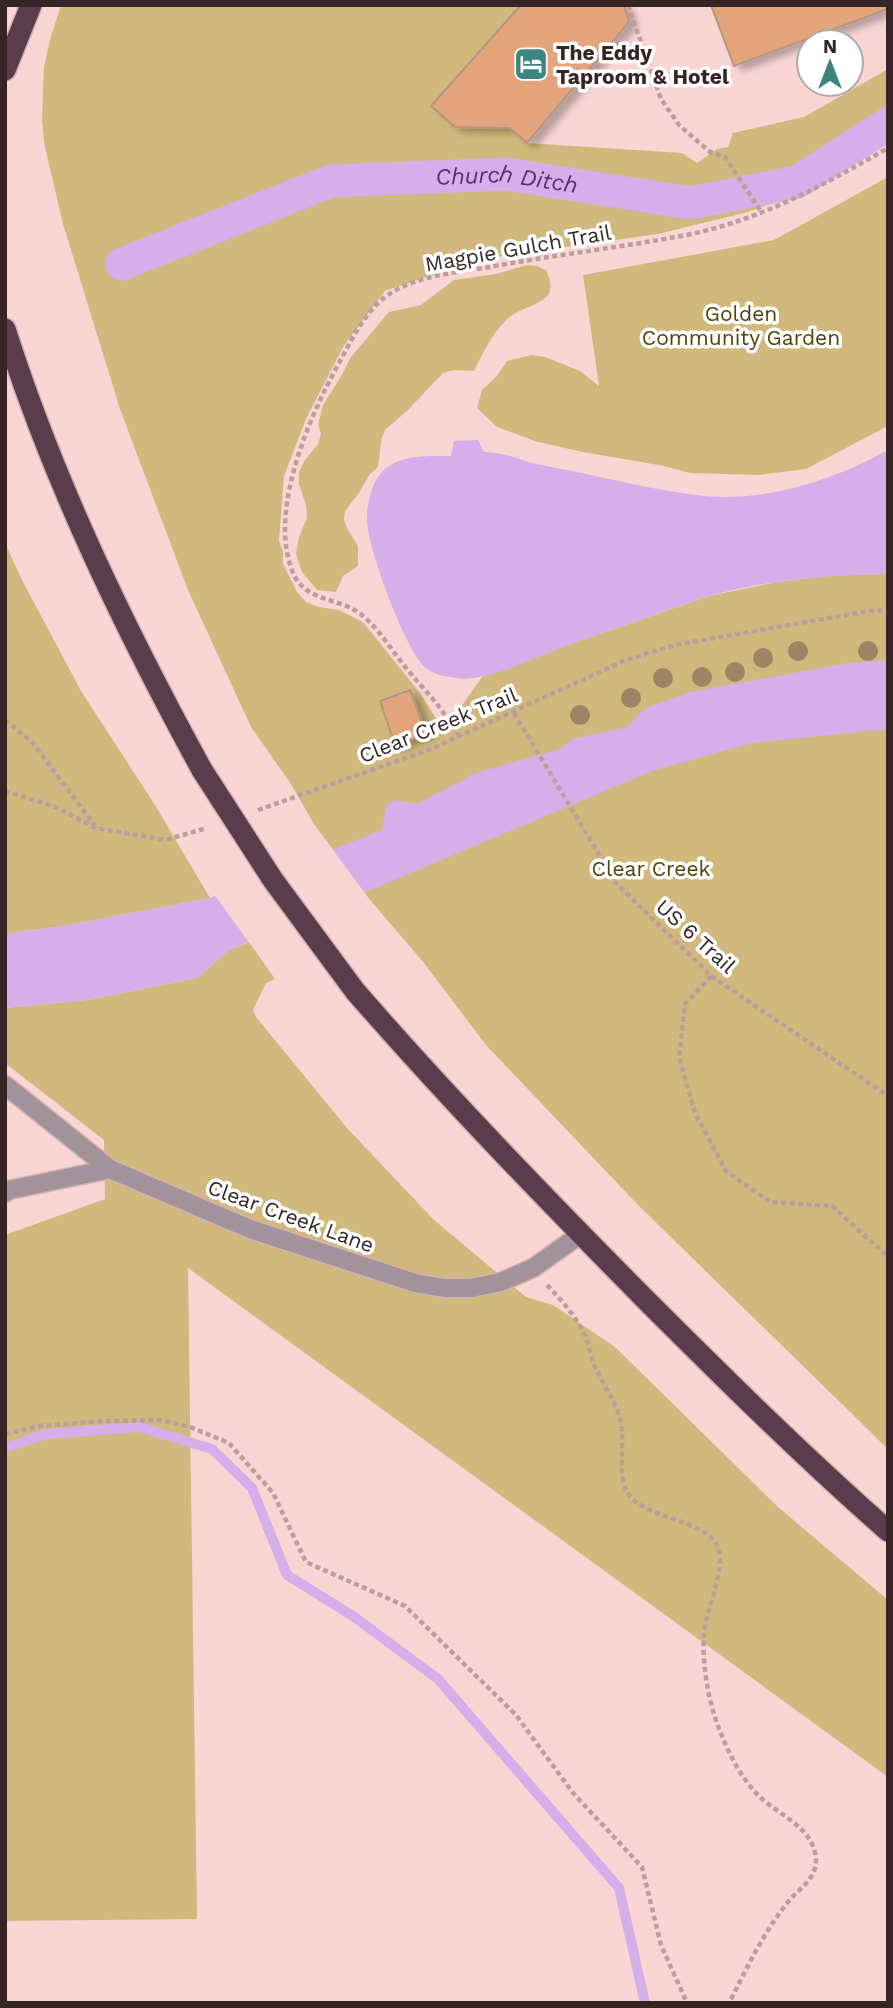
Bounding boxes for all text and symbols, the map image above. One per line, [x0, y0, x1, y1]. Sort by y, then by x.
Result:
north arrow [795, 28, 865, 98]
text: N [823, 35, 837, 58]
place label: The Eddy Taproom & Hotel [556, 40, 729, 89]
hotel icon: The Eddy Taproom & Hotel [512, 45, 550, 83]
water label: Church Ditch [435, 160, 580, 199]
street label: Magpie Gulch Trail [423, 219, 613, 277]
park label: Golden Community Garden [642, 301, 840, 350]
street label: Clear Creek Trail [355, 682, 521, 768]
park label: Clear Creek [592, 856, 711, 881]
street label: US 6 Trail [651, 894, 741, 979]
street label: Clear Creek Lane [204, 1174, 378, 1258]

